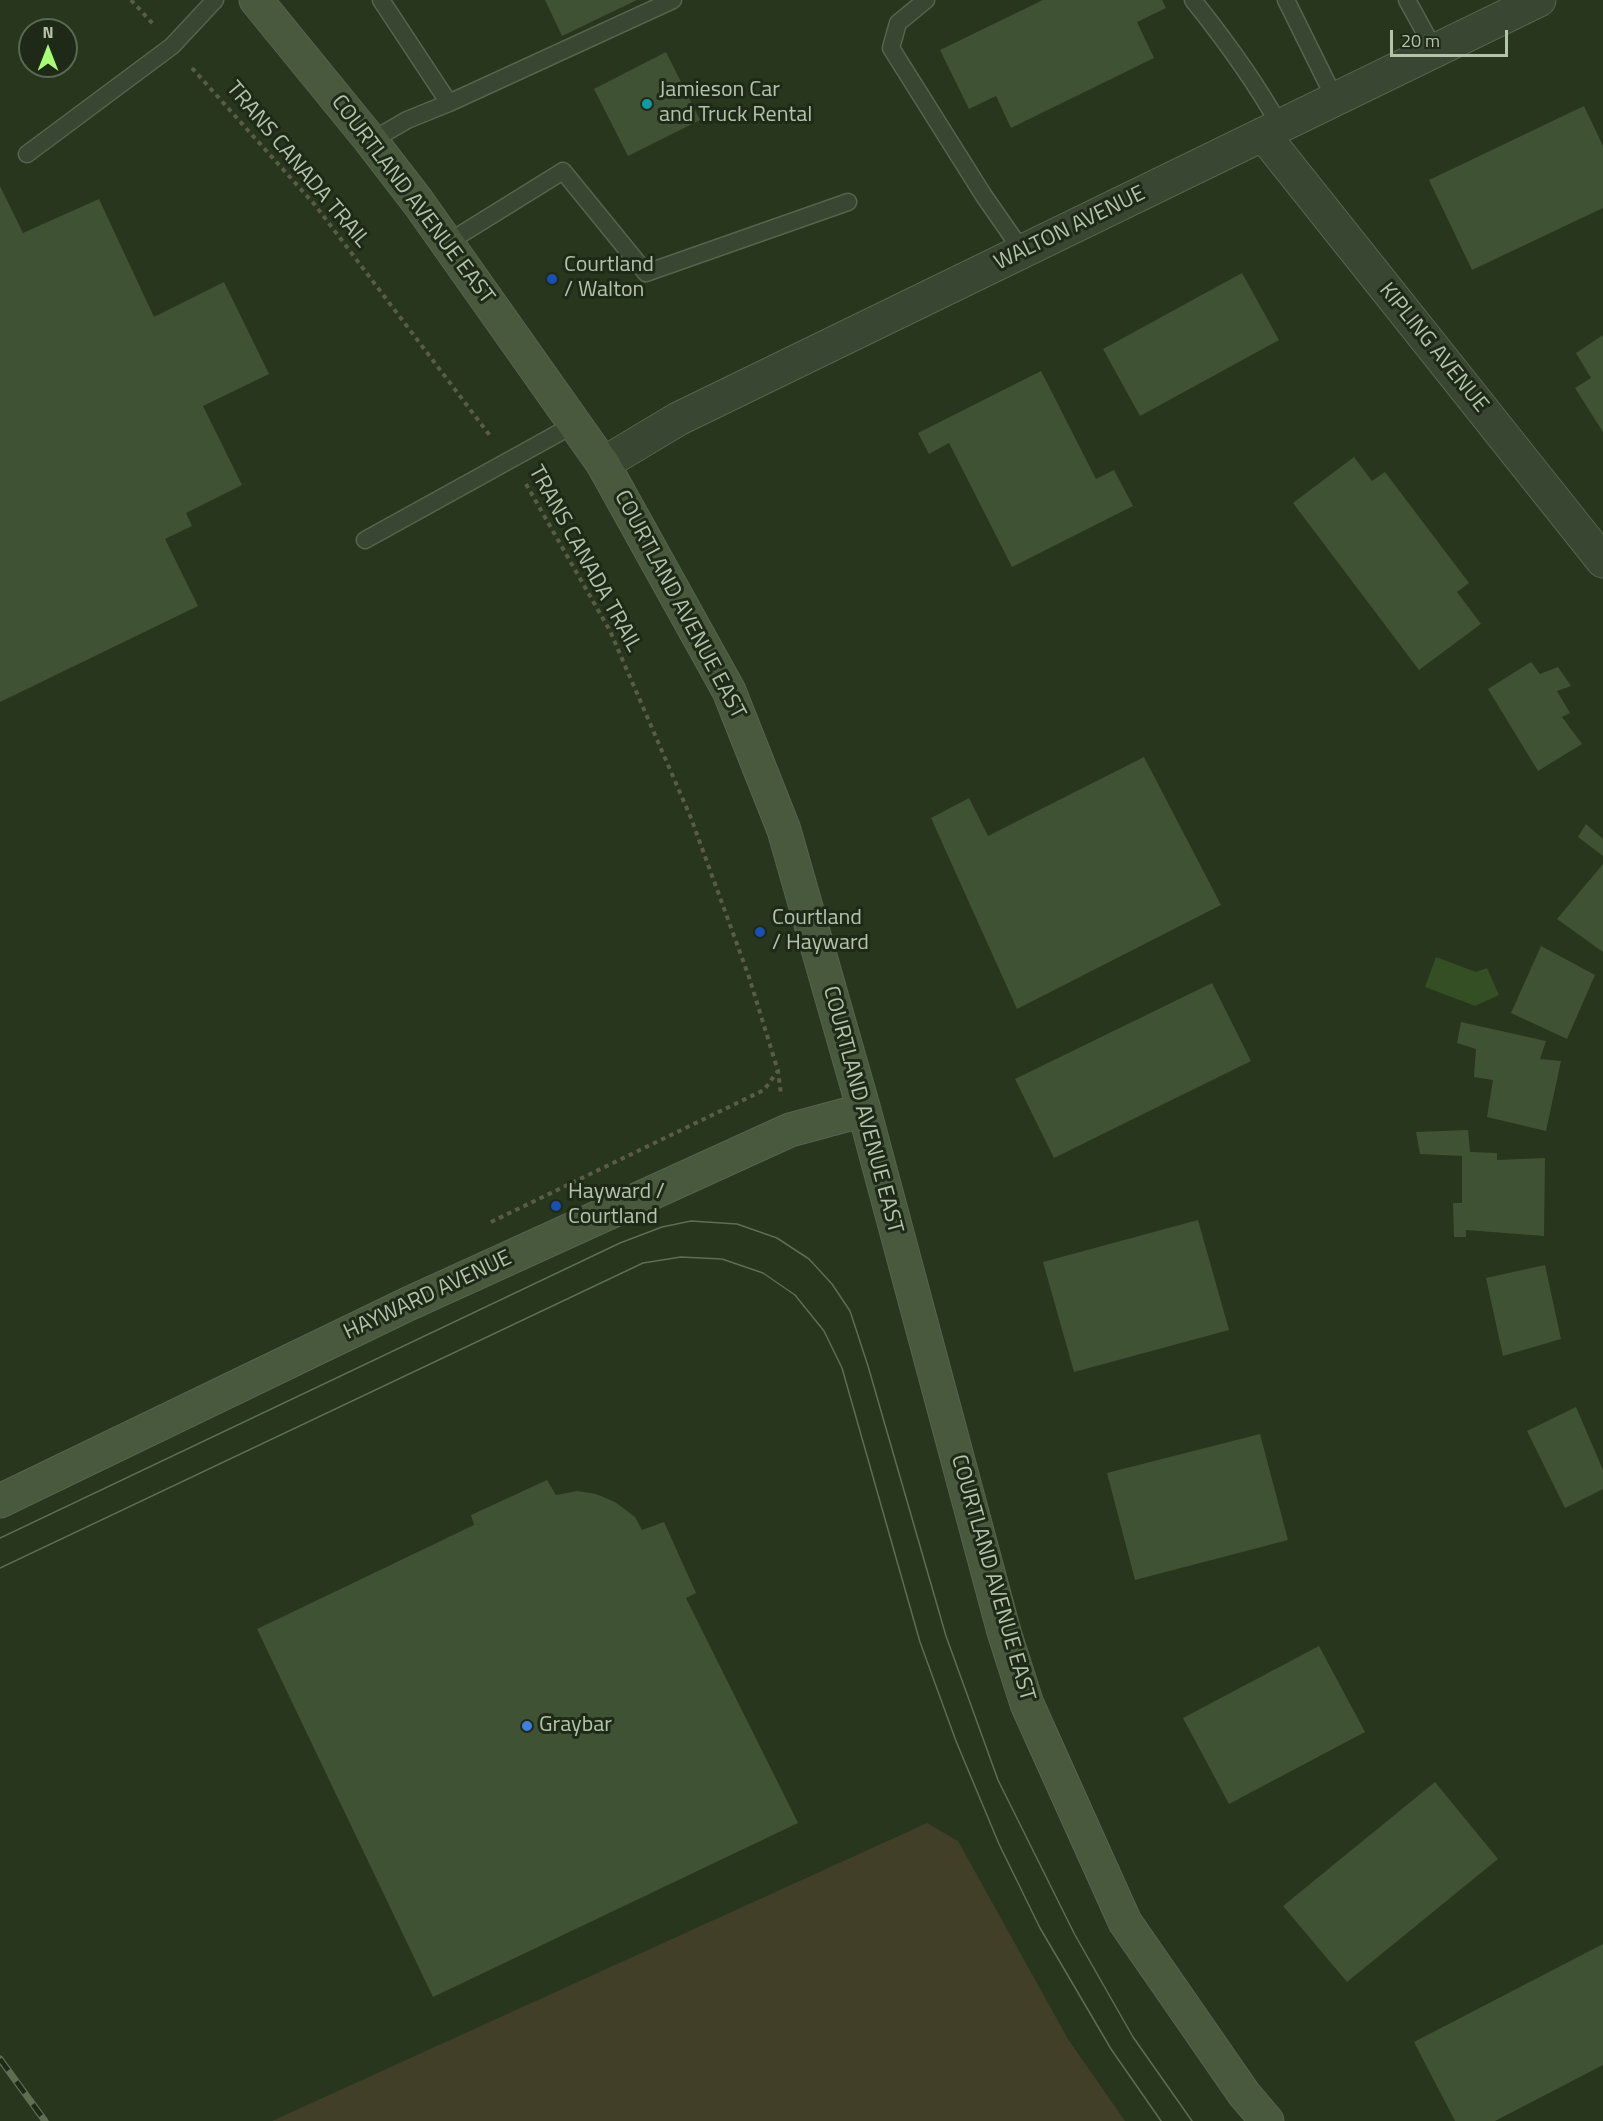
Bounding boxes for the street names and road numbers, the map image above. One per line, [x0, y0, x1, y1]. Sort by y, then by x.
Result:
street label: TRANS CANADA TRAIL [220, 77, 374, 253]
street label: COURTLAND AVENUE EAST [325, 90, 499, 310]
street label: WALTON AVENUE [990, 181, 1150, 277]
street label: KIPLING AVENUE [1373, 278, 1493, 418]
street label: TRANS CANADA TRAIL [522, 461, 646, 657]
street label: COURTLAND AVENUE EAST [607, 486, 751, 724]
street label: COURTLAND AVENUE EAST [816, 983, 908, 1237]
street label: HAYWARD AVENUE [340, 1246, 516, 1346]
street label: COURTLAND AVENUE EAST [944, 1452, 1040, 1704]

